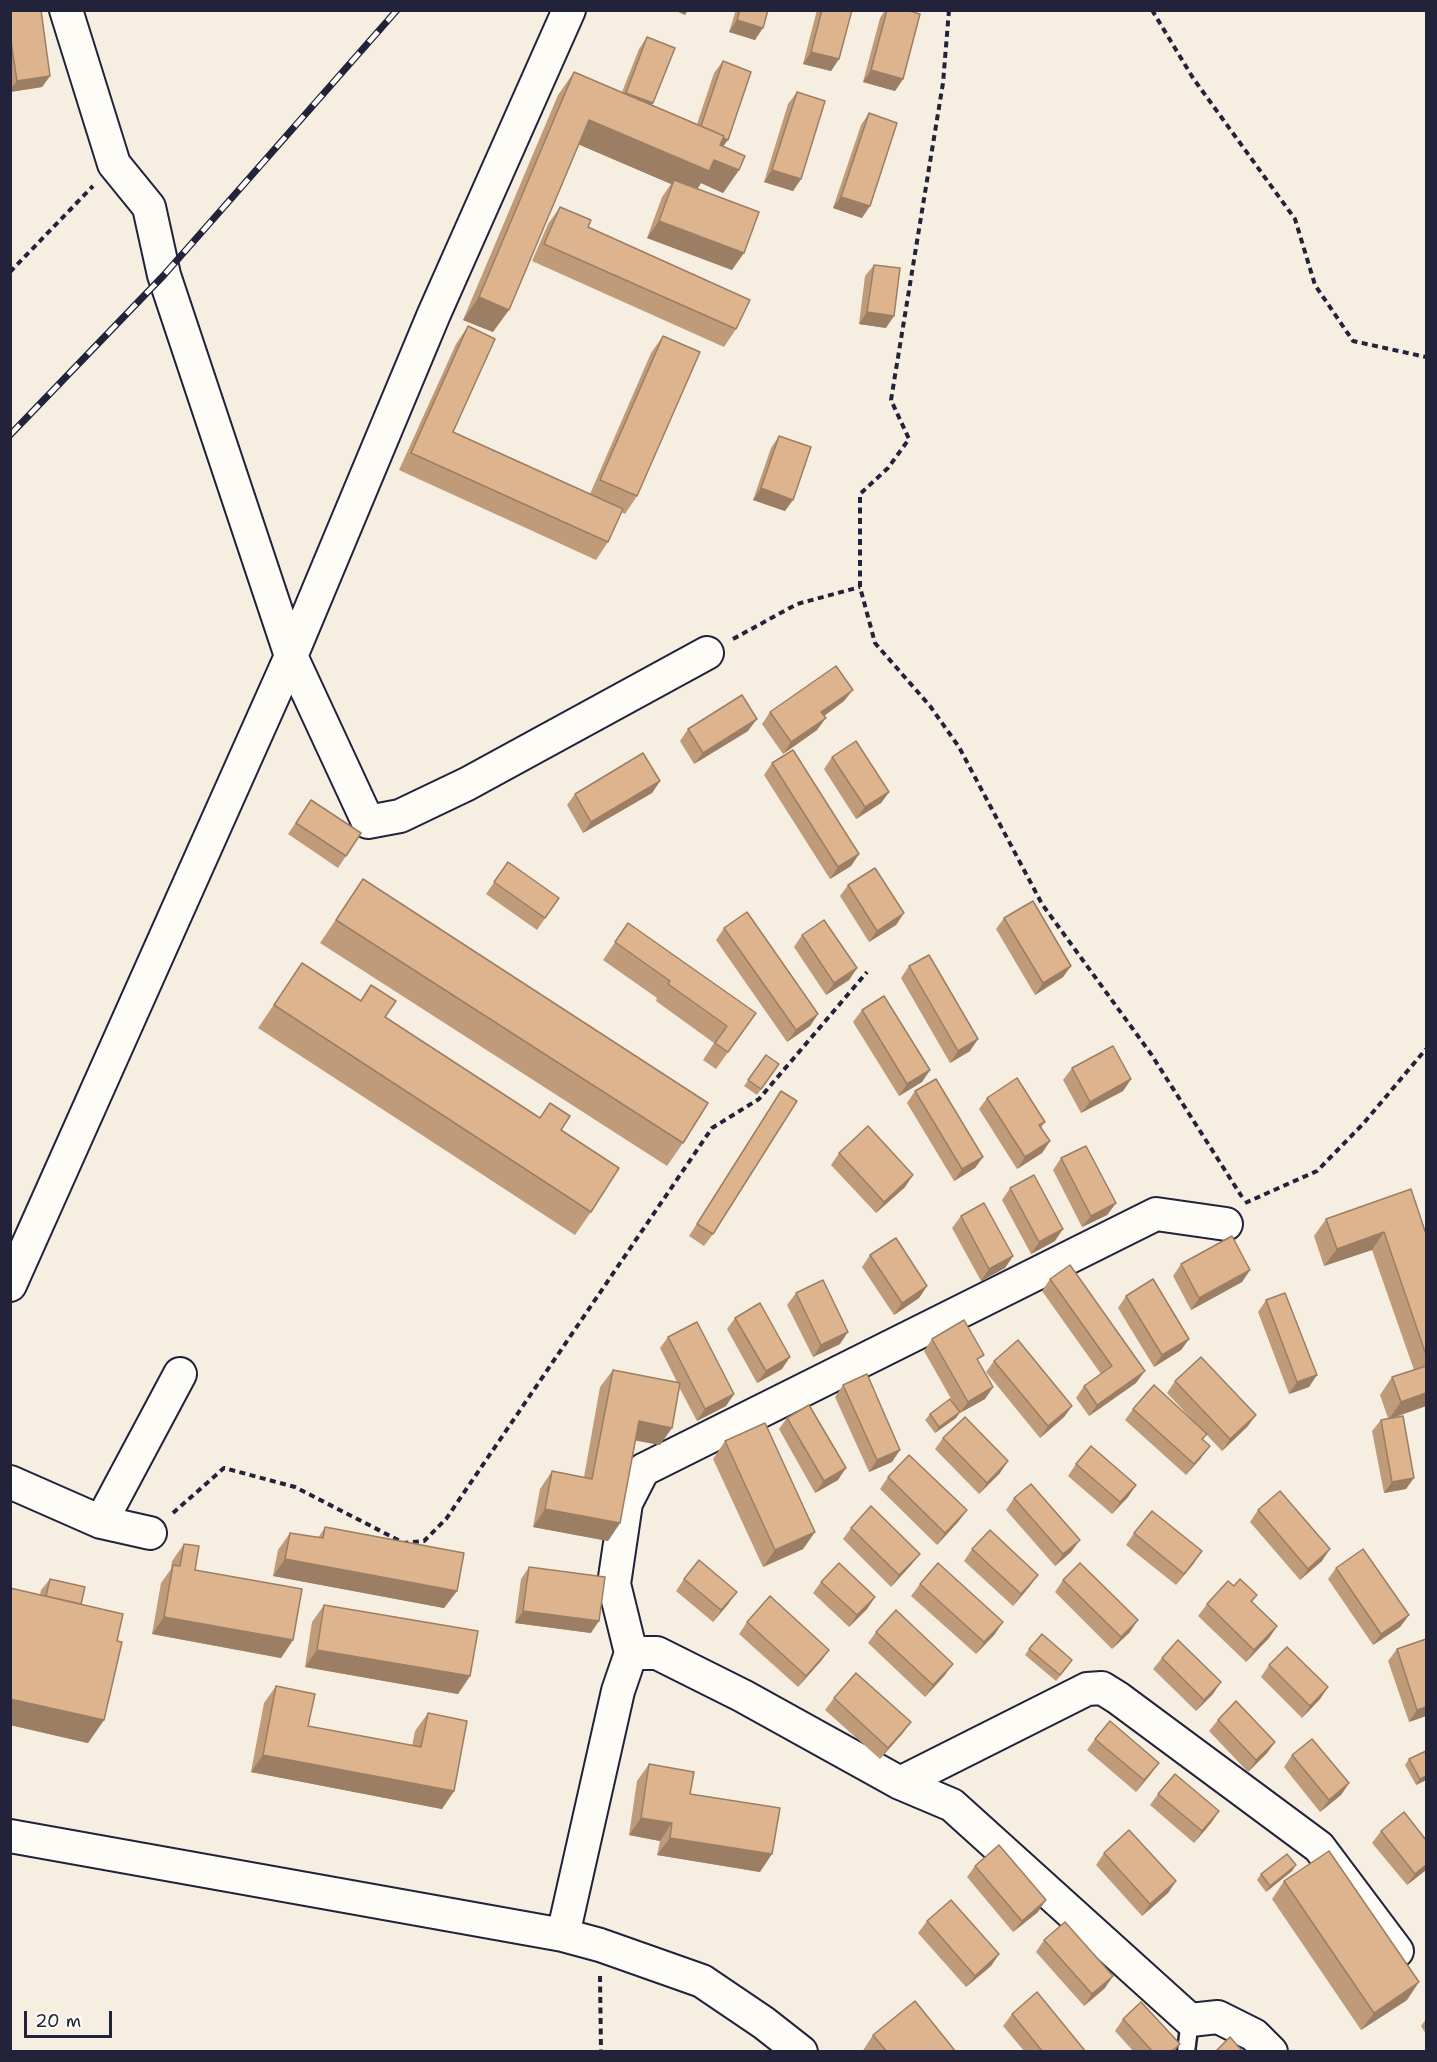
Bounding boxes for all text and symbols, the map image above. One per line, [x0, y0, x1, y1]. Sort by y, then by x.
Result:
scale bar [27, 1999, 116, 2037]
text: 20 m [35, 2009, 81, 2033]

